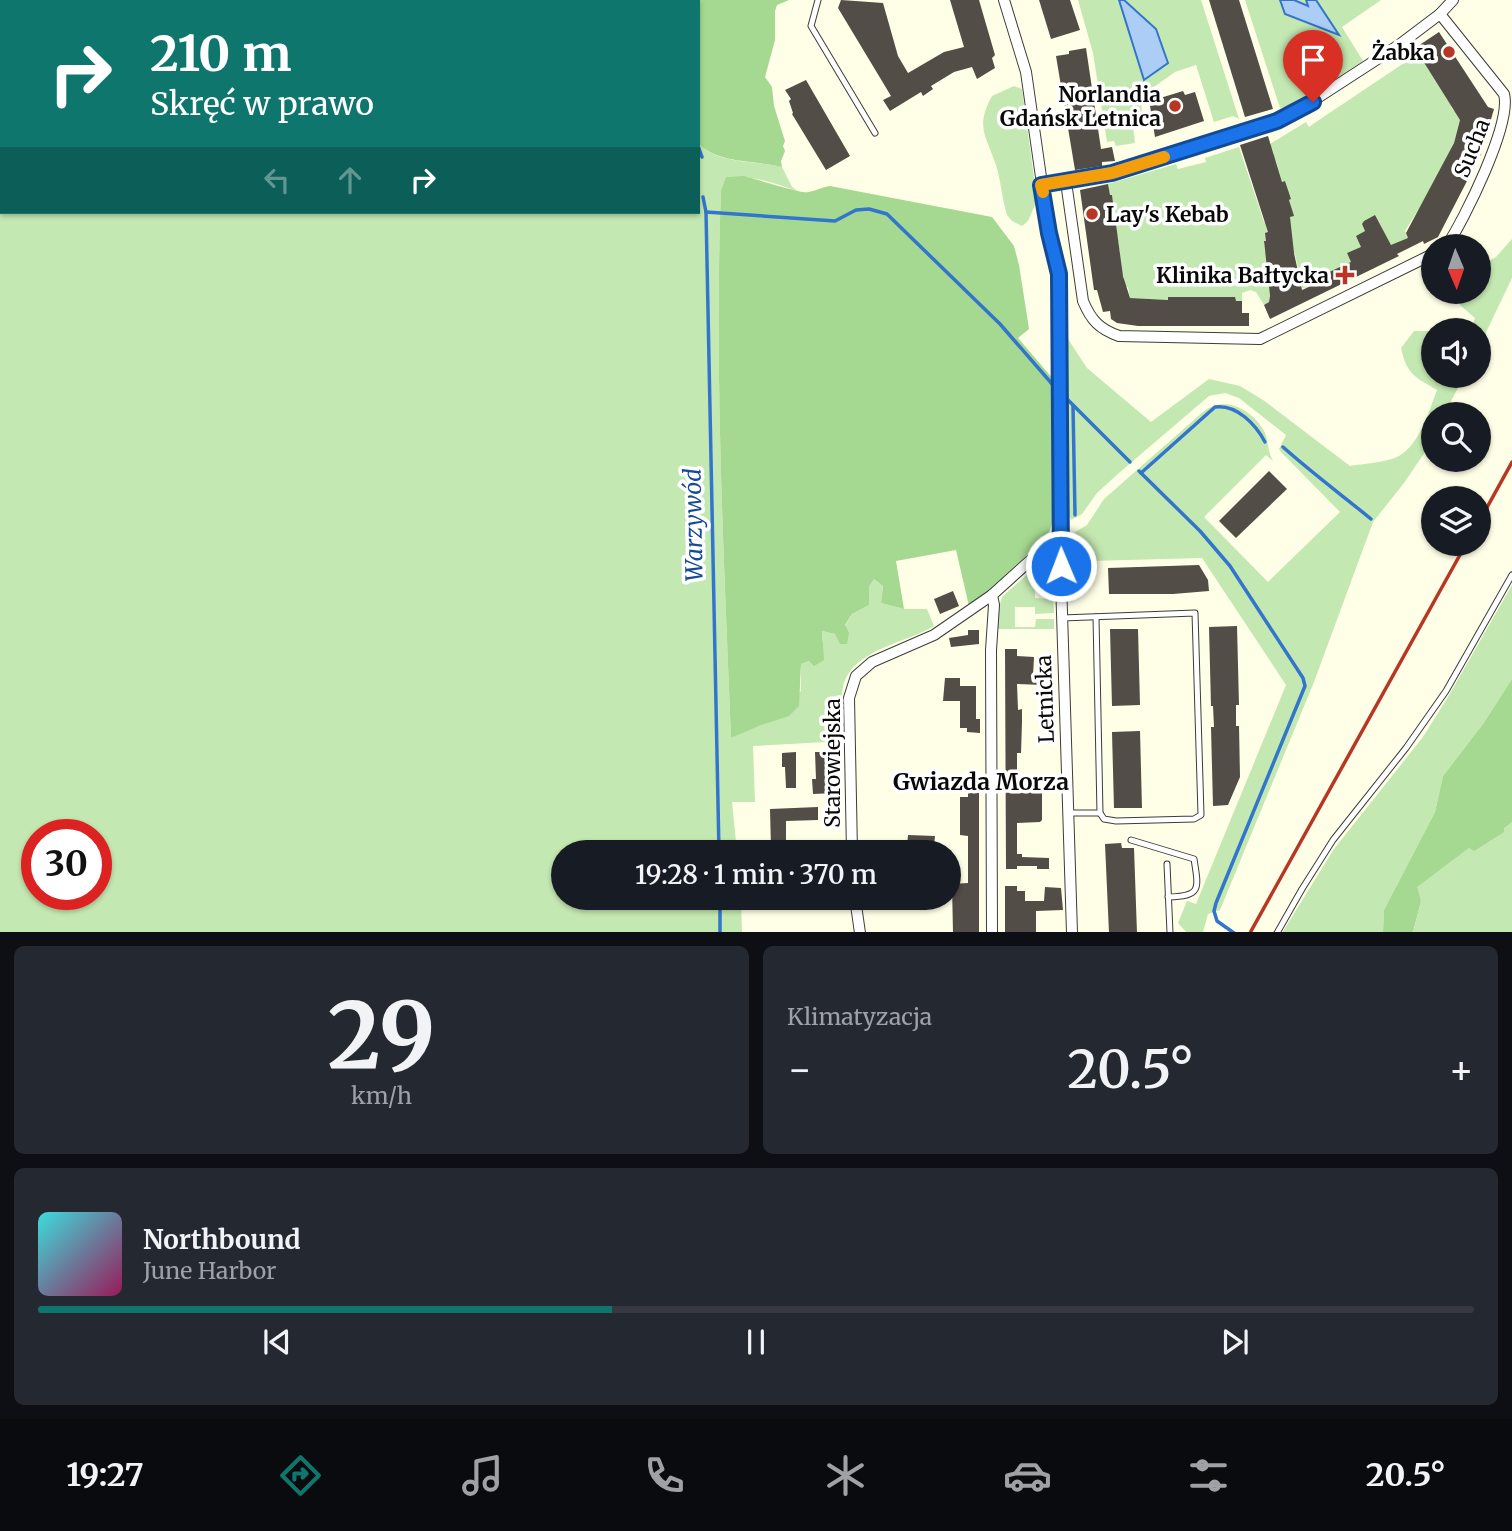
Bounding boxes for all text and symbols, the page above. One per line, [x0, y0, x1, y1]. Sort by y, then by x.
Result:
text: 210 m [150, 23, 291, 84]
icon: right [35, 28, 126, 119]
pin [1283, 30, 1343, 102]
place label: Żabka [1371, 39, 1435, 66]
icon: arrive [1294, 41, 1332, 79]
marker: Żabka [1441, 44, 1457, 60]
place label: Norlandia Gdańsk Letnica [1000, 81, 1161, 132]
text: Skręć w prawo [150, 84, 374, 124]
marker: Norlandia Gdańsk Letnica [1167, 98, 1183, 114]
street label: Sucha [1448, 115, 1496, 181]
icon: left [258, 161, 296, 199]
icon: ahead [331, 161, 369, 199]
icon: right [404, 161, 442, 199]
place label: Lay's Kebab [1106, 201, 1229, 228]
marker: Lay's Kebab [1084, 206, 1100, 222]
north arrow [1421, 234, 1491, 304]
map controls [1421, 234, 1491, 556]
place label: Klinika Bałtycka [1156, 262, 1329, 289]
marker: Klinika Bałtycka [1335, 265, 1355, 285]
button: sound [1421, 318, 1491, 388]
button: search [1421, 402, 1491, 472]
water label: Warzywód [678, 468, 708, 582]
button: layers [1421, 486, 1491, 556]
position arrow [1024, 529, 1098, 603]
street label: Letnicka [1030, 654, 1060, 744]
street label: Starowiejska [819, 698, 846, 828]
district label: Gwiazda Morza [893, 767, 1069, 796]
speed limit sign: 30 [21, 819, 112, 910]
text: 19:28 · 1 min · 370 m [635, 858, 877, 891]
text: 29 [327, 978, 436, 1093]
text: Klimatyzacja [787, 1002, 932, 1031]
text: 20.5° [1067, 1037, 1194, 1102]
text: − [787, 1046, 812, 1093]
text: + [1449, 1046, 1474, 1093]
text: km/h [351, 1081, 412, 1110]
text: Northbound [143, 1223, 301, 1256]
text: June Harbor [143, 1256, 276, 1285]
icon: previous [258, 1323, 296, 1361]
icon: pause [737, 1323, 775, 1361]
icon: next [1216, 1323, 1254, 1361]
icon: directions [276, 1451, 325, 1500]
icon: music [458, 1451, 507, 1500]
icon: phone [640, 1451, 689, 1500]
icon: climate [821, 1451, 870, 1500]
icon: car [1003, 1451, 1052, 1500]
icon: filters [1184, 1451, 1233, 1500]
text: 19:27 [66, 1455, 144, 1495]
text: 20.5° [1366, 1455, 1446, 1495]

